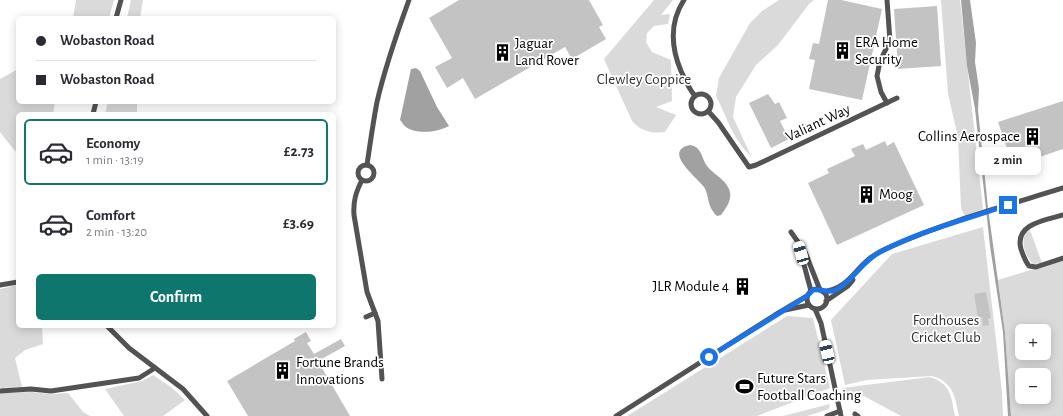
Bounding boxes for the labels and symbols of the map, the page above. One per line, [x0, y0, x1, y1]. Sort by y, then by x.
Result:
place label: ERA Home Security [855, 35, 918, 67]
place label: Jaguar Land Rover [515, 36, 579, 68]
building icon: ERA Home Security [832, 41, 852, 61]
building icon: Jaguar Land Rover [492, 42, 512, 62]
park label: Clewley Coppice [597, 72, 691, 87]
street label: Valiant Way [783, 101, 853, 144]
building icon: Collins Aerospace [1023, 126, 1043, 146]
place label: Collins Aerospace [918, 129, 1020, 144]
callout: 2 min [975, 147, 1041, 175]
building icon: Moog [856, 184, 876, 204]
place label: Moog [879, 187, 913, 202]
route end [999, 196, 1017, 214]
car [792, 240, 810, 266]
building icon: JLR Module 4 [732, 276, 752, 296]
place label: JLR Module 4 [653, 279, 729, 294]
park label: Fordhouses Cricket Club [911, 313, 981, 345]
car [818, 339, 836, 365]
route start [700, 348, 718, 366]
place label: Fortune Brands Innovations [296, 355, 384, 387]
building icon: Fortune Brands Innovations [273, 361, 293, 381]
place label: Future Stars Football Coaching [757, 371, 862, 403]
sports icon: Future Stars Football Coaching [734, 377, 754, 397]

